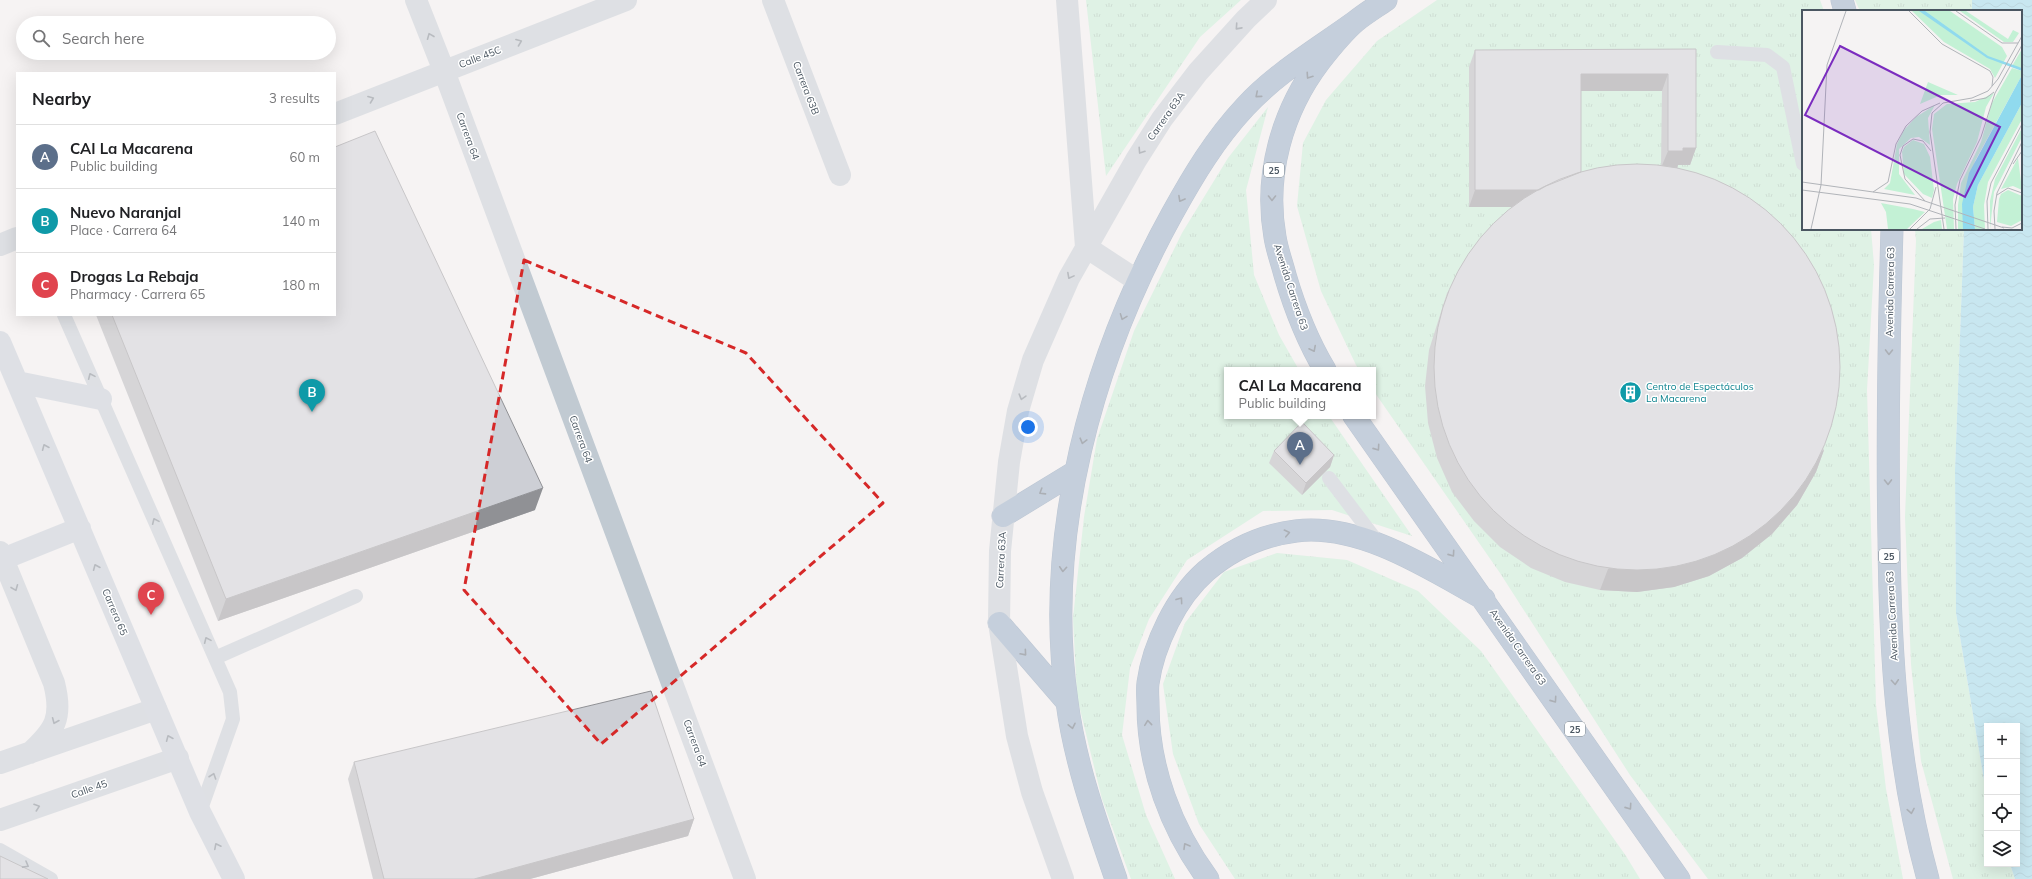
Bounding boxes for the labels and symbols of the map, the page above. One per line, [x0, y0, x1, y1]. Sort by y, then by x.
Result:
inset map [1802, 10, 2022, 230]
one-way arrow [1236, 22, 1243, 30]
one-way arrow [426, 32, 434, 39]
one-way arrow [515, 38, 522, 46]
street label: Calle 45C [457, 43, 503, 71]
street label: Carrera 63B [790, 59, 822, 117]
one-way arrow [1306, 72, 1314, 79]
street label: Carrera 63A [1144, 88, 1188, 143]
one-way arrow [1255, 91, 1263, 98]
one-way arrow [368, 96, 375, 104]
street label: Carrera 64 [453, 111, 483, 161]
one-way arrow [1138, 147, 1146, 154]
road number: 25 [1264, 163, 1284, 177]
one-way arrow [1178, 194, 1185, 202]
one-way arrow [1268, 195, 1276, 201]
street label: Avenida Carrera 63 [1271, 242, 1311, 332]
street label: Avenida Carrera 63 [1883, 247, 1897, 337]
one-way arrow [1067, 272, 1075, 280]
one-way arrow [1120, 314, 1128, 321]
one-way arrow [1308, 345, 1316, 353]
one-way arrow [1885, 349, 1893, 355]
one-way arrow [88, 373, 96, 381]
pin: B [299, 379, 325, 412]
building icon: Centro de Espectáculos La Macarena [1617, 379, 1643, 405]
place label: Centro de Espectáculos La Macarena [1646, 380, 1754, 405]
one-way arrow [1018, 393, 1027, 400]
street label: Carrera 64 [566, 414, 596, 464]
your location [1018, 417, 1038, 437]
pin: A [1287, 432, 1313, 465]
one-way arrow [1079, 437, 1088, 444]
one-way arrow [1372, 443, 1379, 450]
one-way arrow [41, 444, 49, 451]
one-way arrow [1884, 479, 1892, 485]
one-way arrow [1039, 487, 1046, 495]
one-way arrow [151, 518, 159, 525]
one-way arrow [1284, 529, 1290, 537]
street label: Carrera 63A [993, 531, 1009, 589]
one-way arrow [1447, 549, 1454, 556]
road number: 25 [1879, 549, 1899, 563]
one-way arrow [93, 563, 101, 571]
one-way arrow [1059, 566, 1068, 572]
street label: Avenida Carrera 63 [1883, 571, 1901, 661]
pin: C [138, 582, 164, 615]
one-way arrow [10, 584, 18, 592]
street label: Carrera 65 [99, 587, 131, 637]
one-way arrow [1176, 597, 1183, 604]
street label: Avenida Carrera 63 [1487, 606, 1549, 688]
one-way arrow [204, 637, 212, 644]
one-way arrow [1020, 648, 1027, 656]
one-way arrow [1891, 679, 1900, 685]
one-way arrow [1549, 696, 1557, 703]
one-way arrow [51, 718, 59, 725]
street label: Carrera 64 [680, 718, 710, 768]
one-way arrow [1144, 720, 1153, 726]
road number: 25 [1565, 722, 1585, 736]
one-way arrow [1067, 723, 1075, 729]
one-way arrow [166, 734, 174, 742]
one-way arrow [209, 772, 217, 779]
street label: Calle 45 [69, 777, 109, 801]
one-way arrow [1624, 802, 1631, 809]
one-way arrow [33, 804, 40, 812]
one-way arrow [1906, 807, 1915, 814]
one-way arrow [215, 842, 222, 850]
one-way arrow [1184, 843, 1191, 850]
one-way arrow [21, 860, 29, 867]

